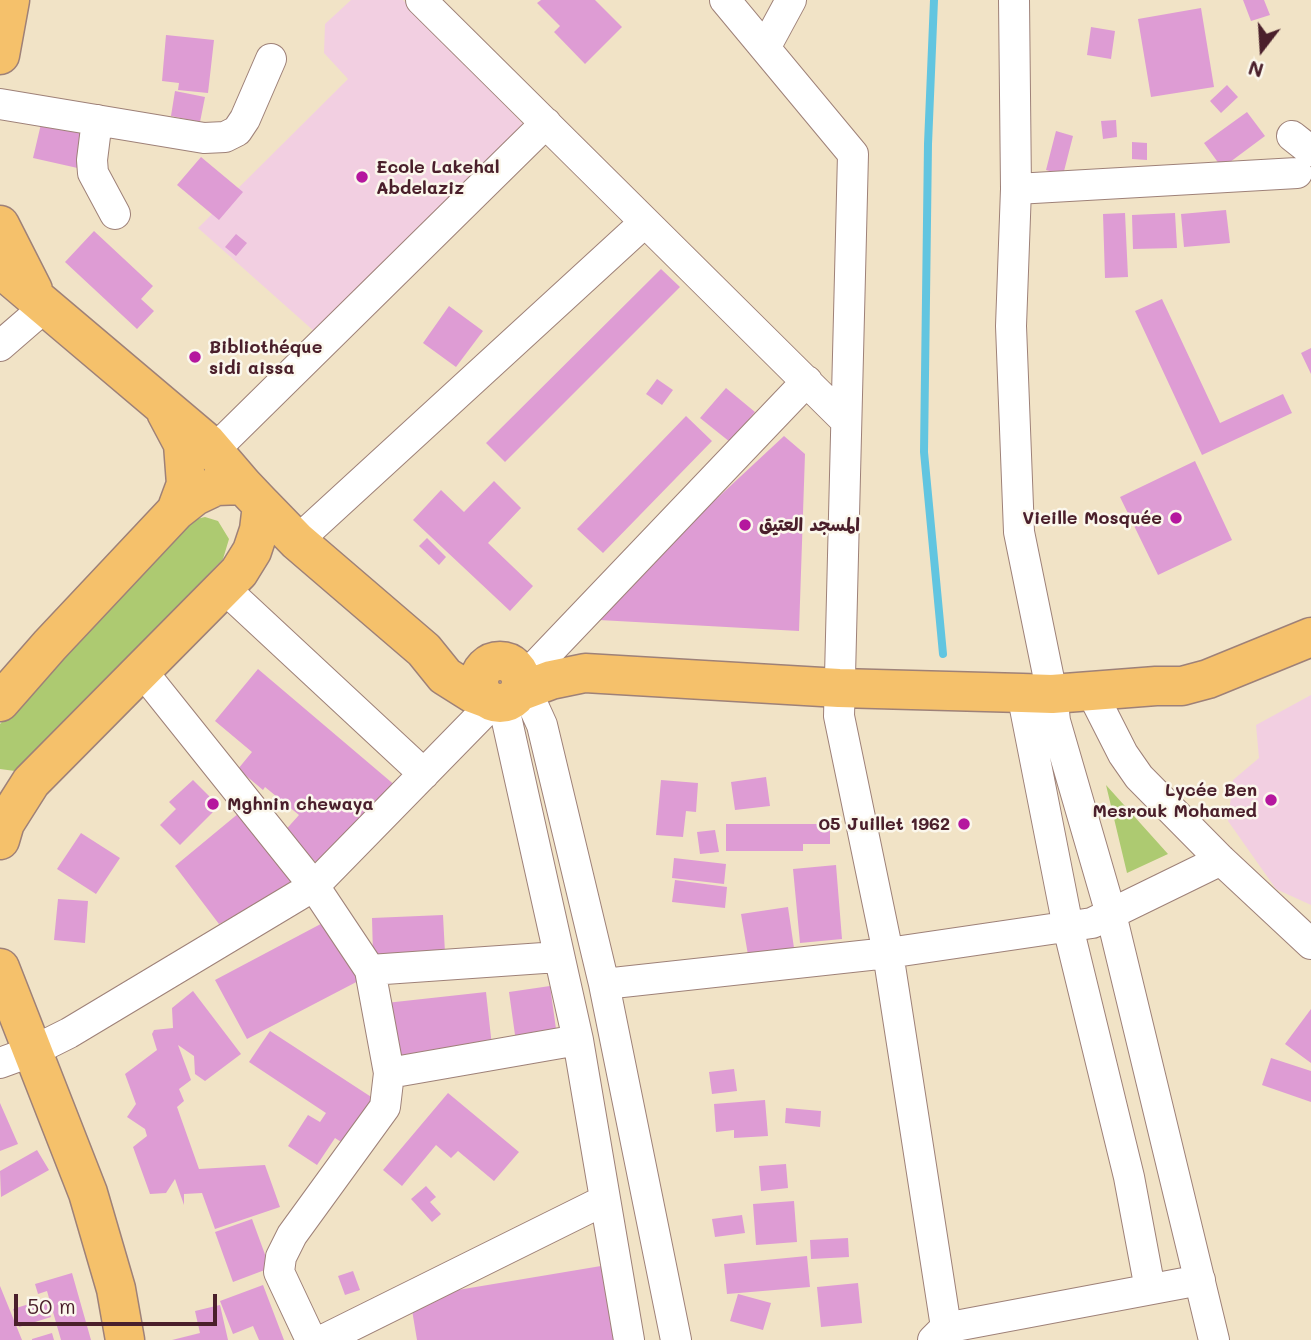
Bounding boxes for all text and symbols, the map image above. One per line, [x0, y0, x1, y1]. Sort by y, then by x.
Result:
north arrow [1227, 14, 1297, 84]
text: N [1245, 56, 1266, 84]
place label: Ecole Lakehal Abdelaziz [376, 156, 500, 198]
marker: Ecole Lakehal Abdelaziz [354, 169, 370, 185]
place label: Bibliothéque sidi aissa [209, 336, 322, 378]
marker: Bibliothéque sidi aissa [187, 349, 203, 365]
place label: Vieille Mosquée [1022, 507, 1162, 529]
marker: Vieille Mosquée [1168, 510, 1184, 526]
place label: المسجد العتيق [759, 514, 860, 536]
marker: المسجد العتيق [737, 517, 753, 533]
place label: Lycée Ben Mesrouk Mohamed [1092, 779, 1257, 822]
marker: Lycée Ben Mesrouk Mohamed [1263, 792, 1279, 808]
place label: Mghnin chewaya [227, 793, 374, 815]
marker: Mghnin chewaya [205, 796, 221, 812]
place label: 05 Juillet 1962 [819, 813, 950, 835]
marker: 05 Juillet 1962 [956, 816, 972, 832]
scale bar [18, 1280, 220, 1324]
text: 50 m [27, 1292, 76, 1319]

